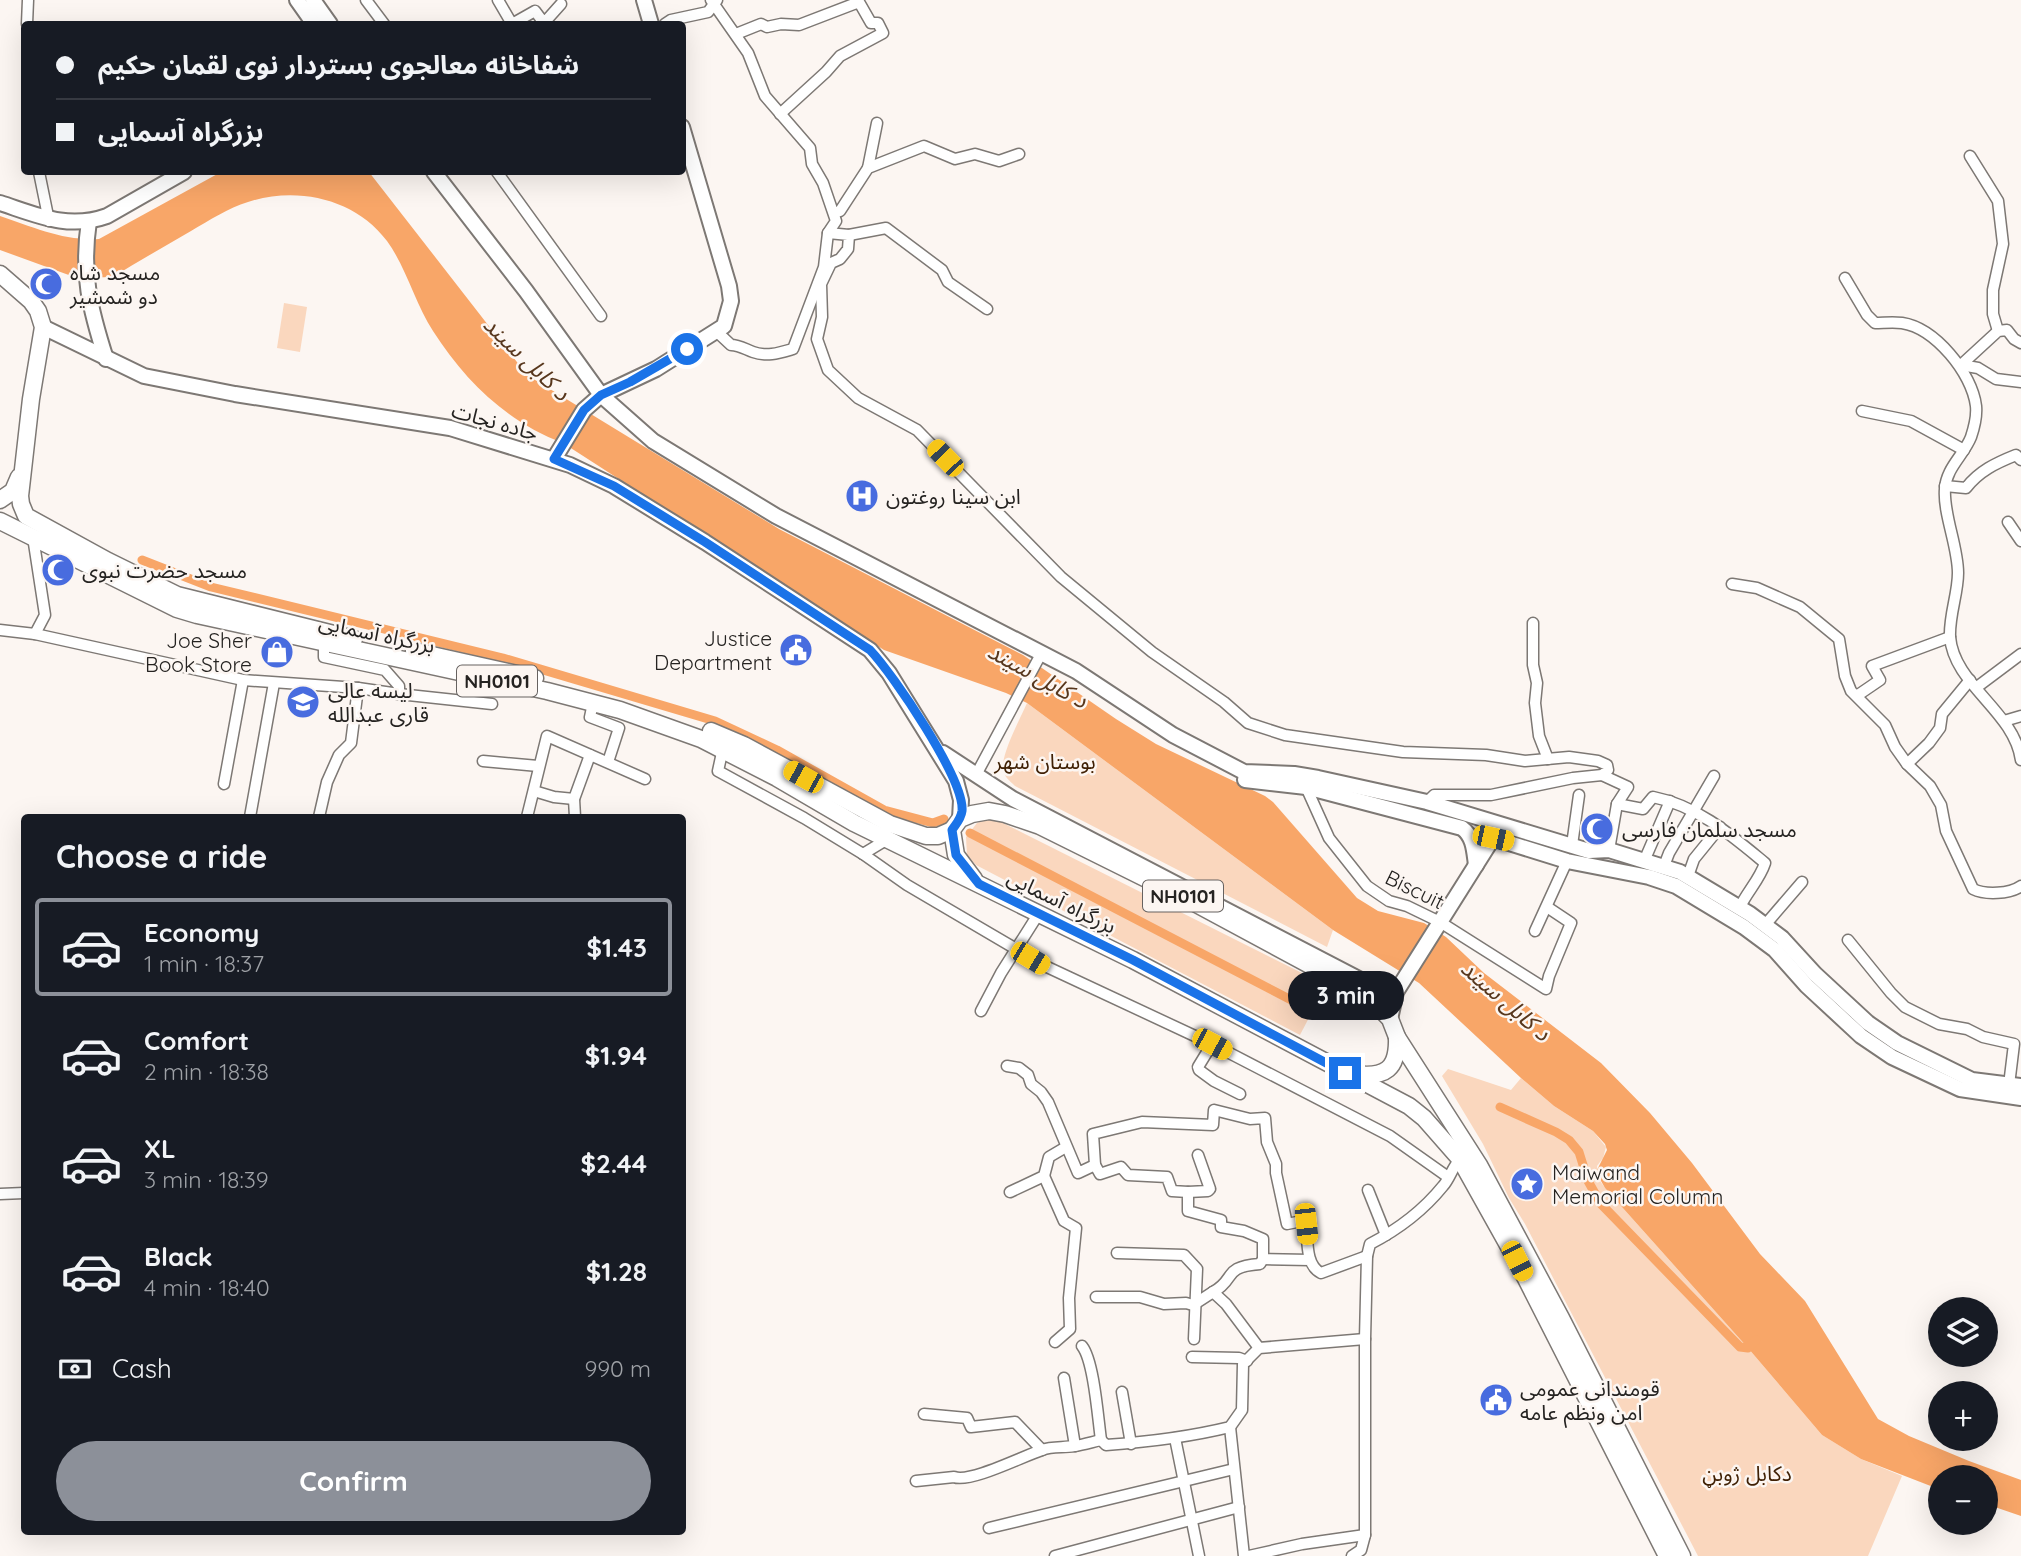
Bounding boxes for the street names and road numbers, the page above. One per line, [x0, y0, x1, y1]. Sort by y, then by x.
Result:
street label: جاده نجات [449, 396, 541, 446]
street label: بزرگراه آسمایی [317, 608, 437, 658]
road number: NH0101 [457, 666, 537, 696]
street label: بزرگراه آسمایی [1003, 863, 1121, 939]
street label: Biscuit [1381, 864, 1449, 914]
road number: NH0101 [1143, 880, 1223, 912]

